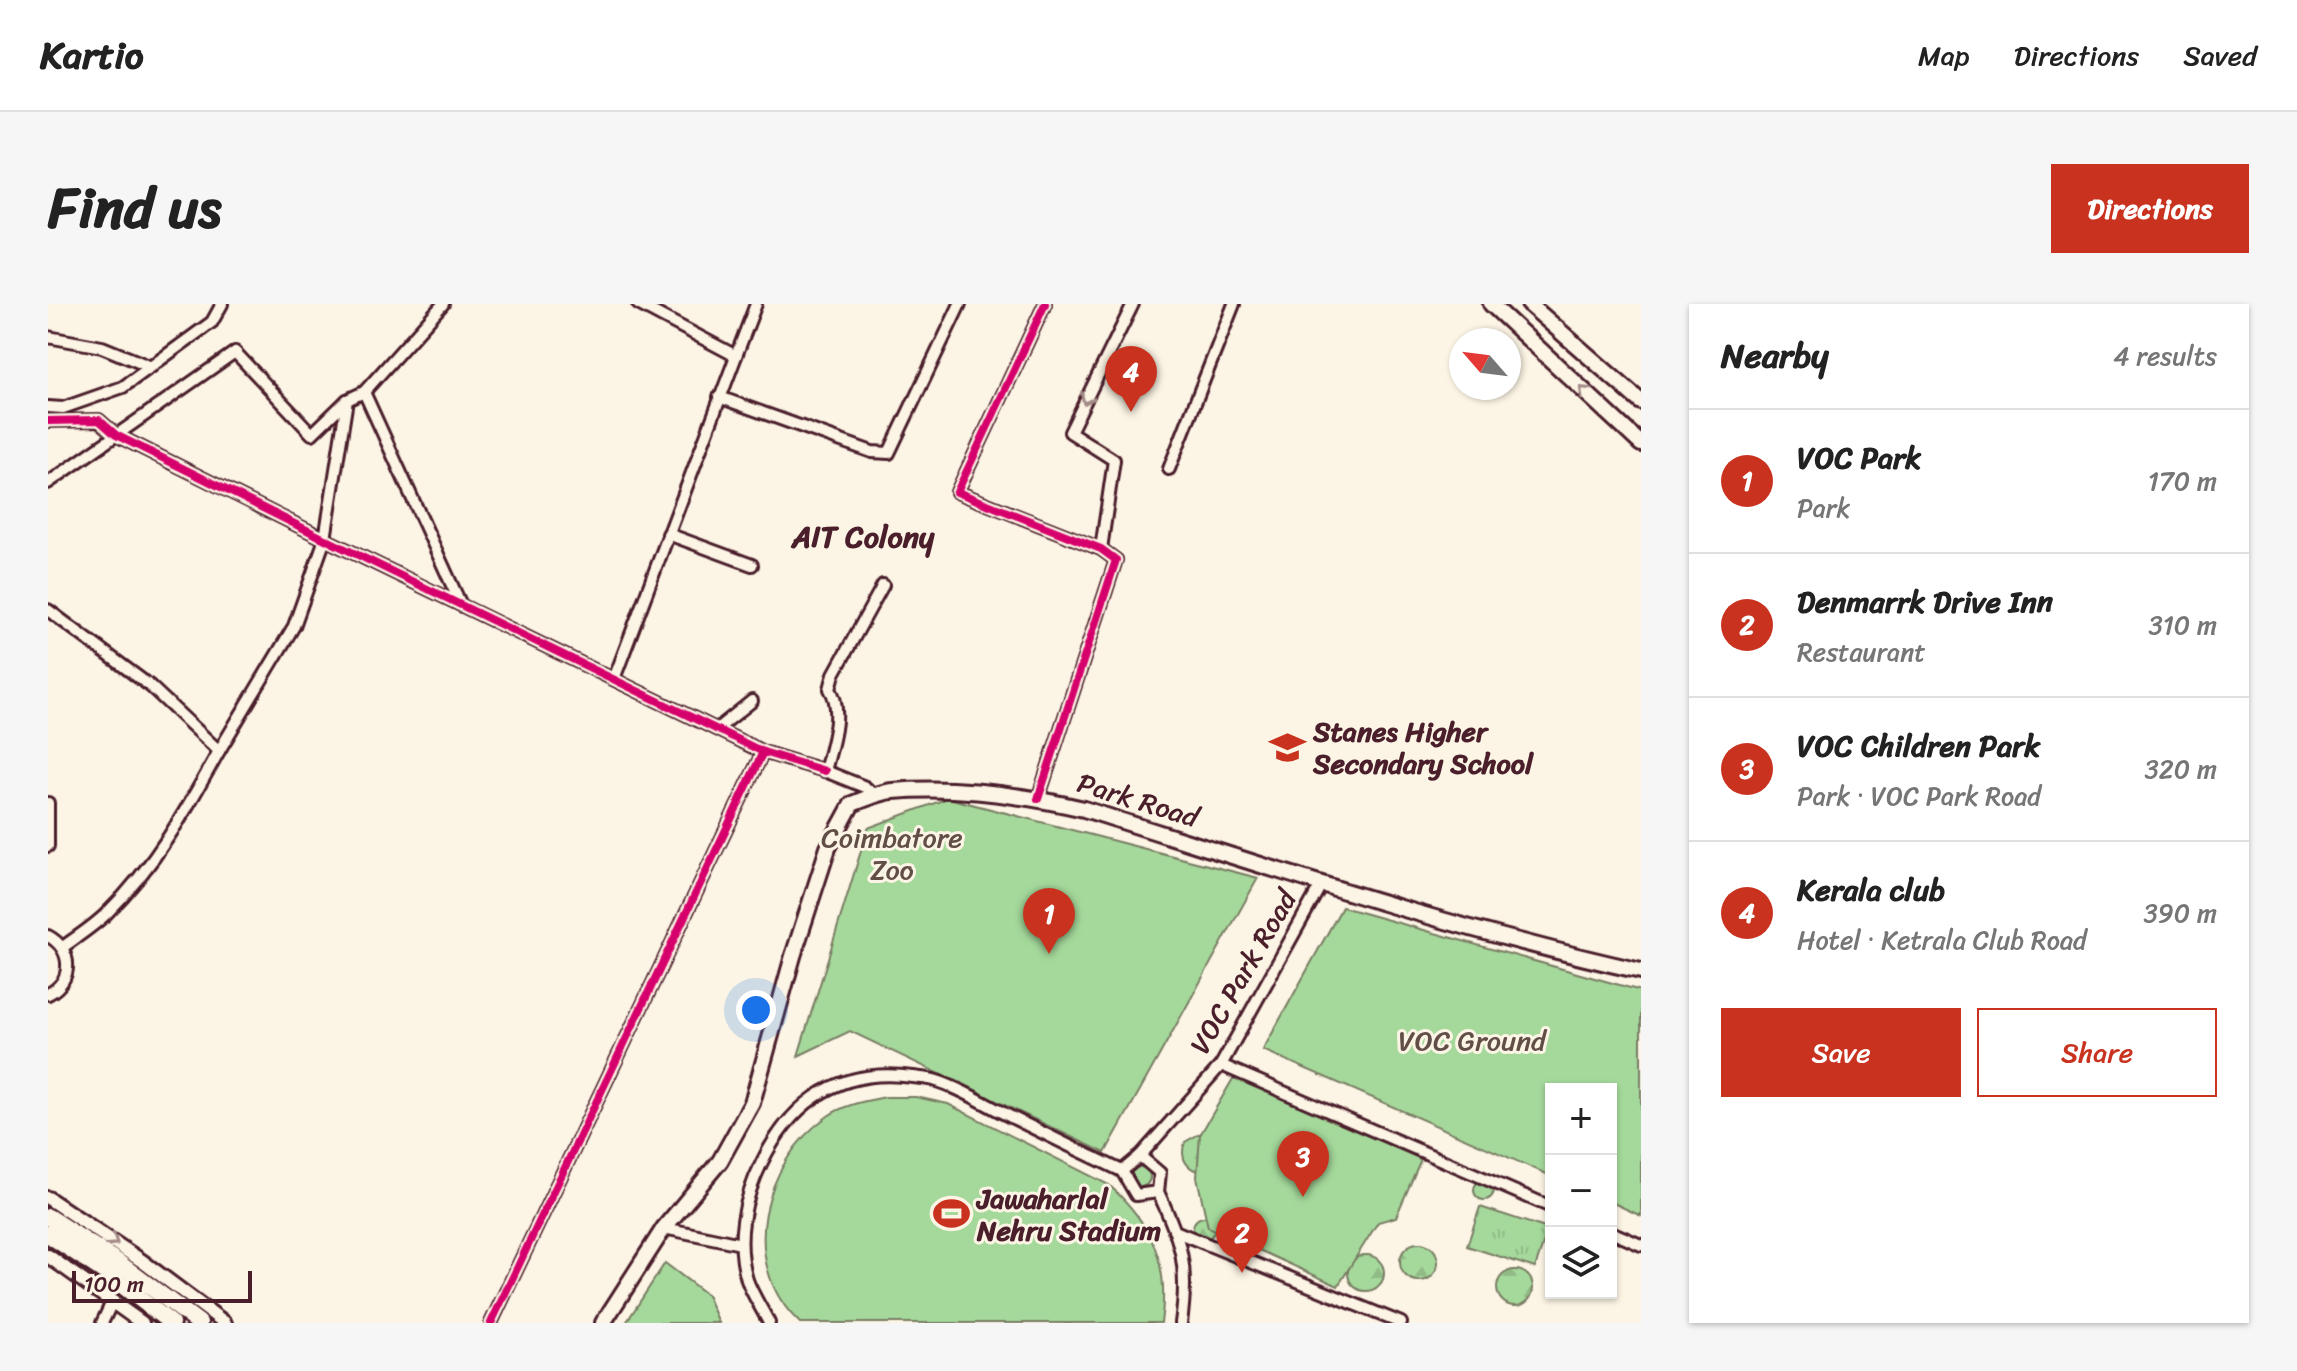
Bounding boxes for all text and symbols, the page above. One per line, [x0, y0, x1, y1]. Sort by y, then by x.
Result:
text: Kartio [40, 22, 144, 89]
text: Map [1918, 31, 1970, 80]
text: Directions [2014, 31, 2139, 80]
text: Saved [2183, 31, 2257, 80]
text: Find us [48, 159, 221, 258]
button: Directions [2051, 164, 2249, 253]
text: Nearby [1721, 326, 1829, 386]
north arrow [1449, 328, 1521, 400]
text: 4 results [2113, 333, 2217, 379]
pin: 4 [1105, 346, 1157, 412]
one-way arrow [1579, 386, 1593, 400]
one-way arrow [1081, 390, 1096, 405]
text: VOC Park [1797, 431, 1921, 485]
text: 1 [1741, 458, 1753, 504]
text: 170 m [2148, 458, 2217, 504]
text: Park [1797, 485, 1850, 531]
district label: AIT Colony [790, 510, 935, 564]
text: Denmarrk Drive Inn [1797, 575, 2053, 629]
text: 2 [1739, 602, 1755, 648]
text: 310 m [2148, 602, 2217, 648]
text: Restaurant [1797, 629, 1926, 675]
place label: Stanes Higher Secondary School [1312, 707, 1534, 788]
text: VOC Children Park [1797, 719, 2040, 773]
school or university icon: Stanes Higher Secondary School [1268, 728, 1306, 766]
text: 3 [1740, 746, 1754, 792]
text: 320 m [2145, 746, 2217, 792]
street label: Park Road [1071, 758, 1207, 842]
text: Park · VOC Park Road [1797, 773, 2041, 819]
park label: Coimbatore Zoo [821, 813, 963, 894]
text: Kerala club [1797, 863, 1945, 917]
street label: VOC Park Road [1176, 878, 1311, 1064]
pin: 1 [1023, 888, 1075, 954]
text: 4 [1739, 890, 1755, 936]
text: 390 m [2144, 890, 2217, 936]
text: Hotel · Ketrala Club Road [1797, 917, 2087, 963]
your location [736, 990, 776, 1030]
button: Save [1721, 1008, 1961, 1097]
button: Share [1977, 1008, 2217, 1097]
park label: VOC Ground [1398, 1016, 1548, 1065]
map controls [1545, 1083, 1617, 1299]
button: + [1545, 1083, 1617, 1155]
pin: 3 [1277, 1131, 1329, 1197]
button: − [1545, 1155, 1617, 1227]
place label: Jawaharlal Nehru Stadium [975, 1174, 1161, 1255]
sports icon: Jawaharlal Nehru Stadium [932, 1195, 970, 1233]
pin: 2 [1216, 1207, 1268, 1273]
button: layers [1545, 1227, 1617, 1299]
one-way arrow [104, 1232, 119, 1247]
text: 100 m [84, 1265, 144, 1304]
scale bar [72, 1267, 252, 1303]

